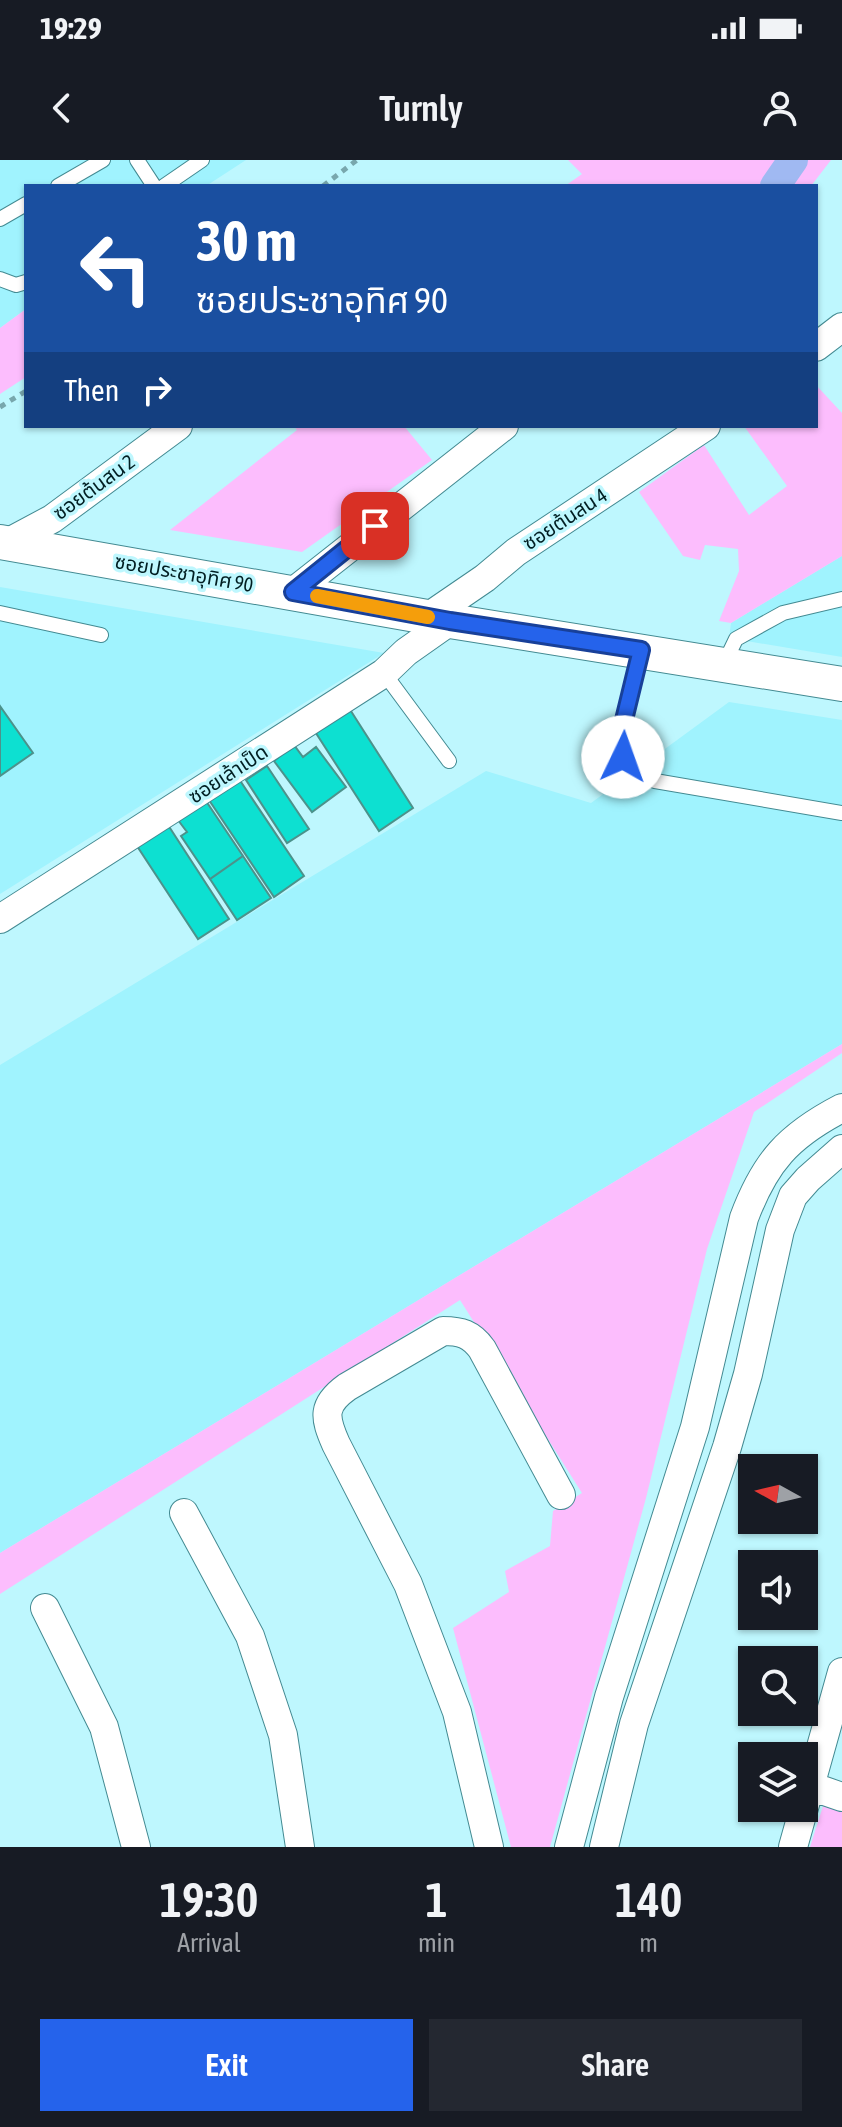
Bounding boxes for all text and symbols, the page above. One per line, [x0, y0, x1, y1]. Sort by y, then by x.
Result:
text: 19:29 [40, 11, 102, 45]
icon: back [40, 86, 84, 130]
icon: person [758, 86, 802, 130]
text: Turnly [379, 87, 463, 129]
text: 30 m [196, 209, 297, 273]
icon: left [64, 216, 168, 320]
text: ซอยประชาอุทิศ 90 [196, 279, 448, 321]
icon: right [135, 368, 179, 412]
text: Then [64, 373, 119, 407]
street label: ซอยต้นสน 2 [48, 449, 139, 524]
street label: ซอยต้นสน 4 [518, 483, 611, 554]
pin [341, 492, 409, 560]
icon: arrive [353, 504, 397, 548]
street label: ซอยประชาอุทิศ 90 [113, 549, 255, 597]
position arrow [581, 715, 665, 799]
street label: ซอยเล้าเป็ด [184, 739, 272, 808]
north arrow [738, 1454, 818, 1534]
map controls [738, 1454, 818, 1822]
button: sound [738, 1550, 818, 1630]
button: search [738, 1646, 818, 1726]
button: layers [738, 1742, 818, 1822]
text: 19:30 [160, 1872, 258, 1927]
text: 1 [425, 1872, 448, 1927]
text: 140 [615, 1872, 682, 1927]
text: Arrival [177, 1928, 241, 1958]
text: min [418, 1928, 455, 1958]
text: m [639, 1928, 658, 1958]
button: Exit [40, 2019, 413, 2111]
button: Share [429, 2019, 802, 2111]

